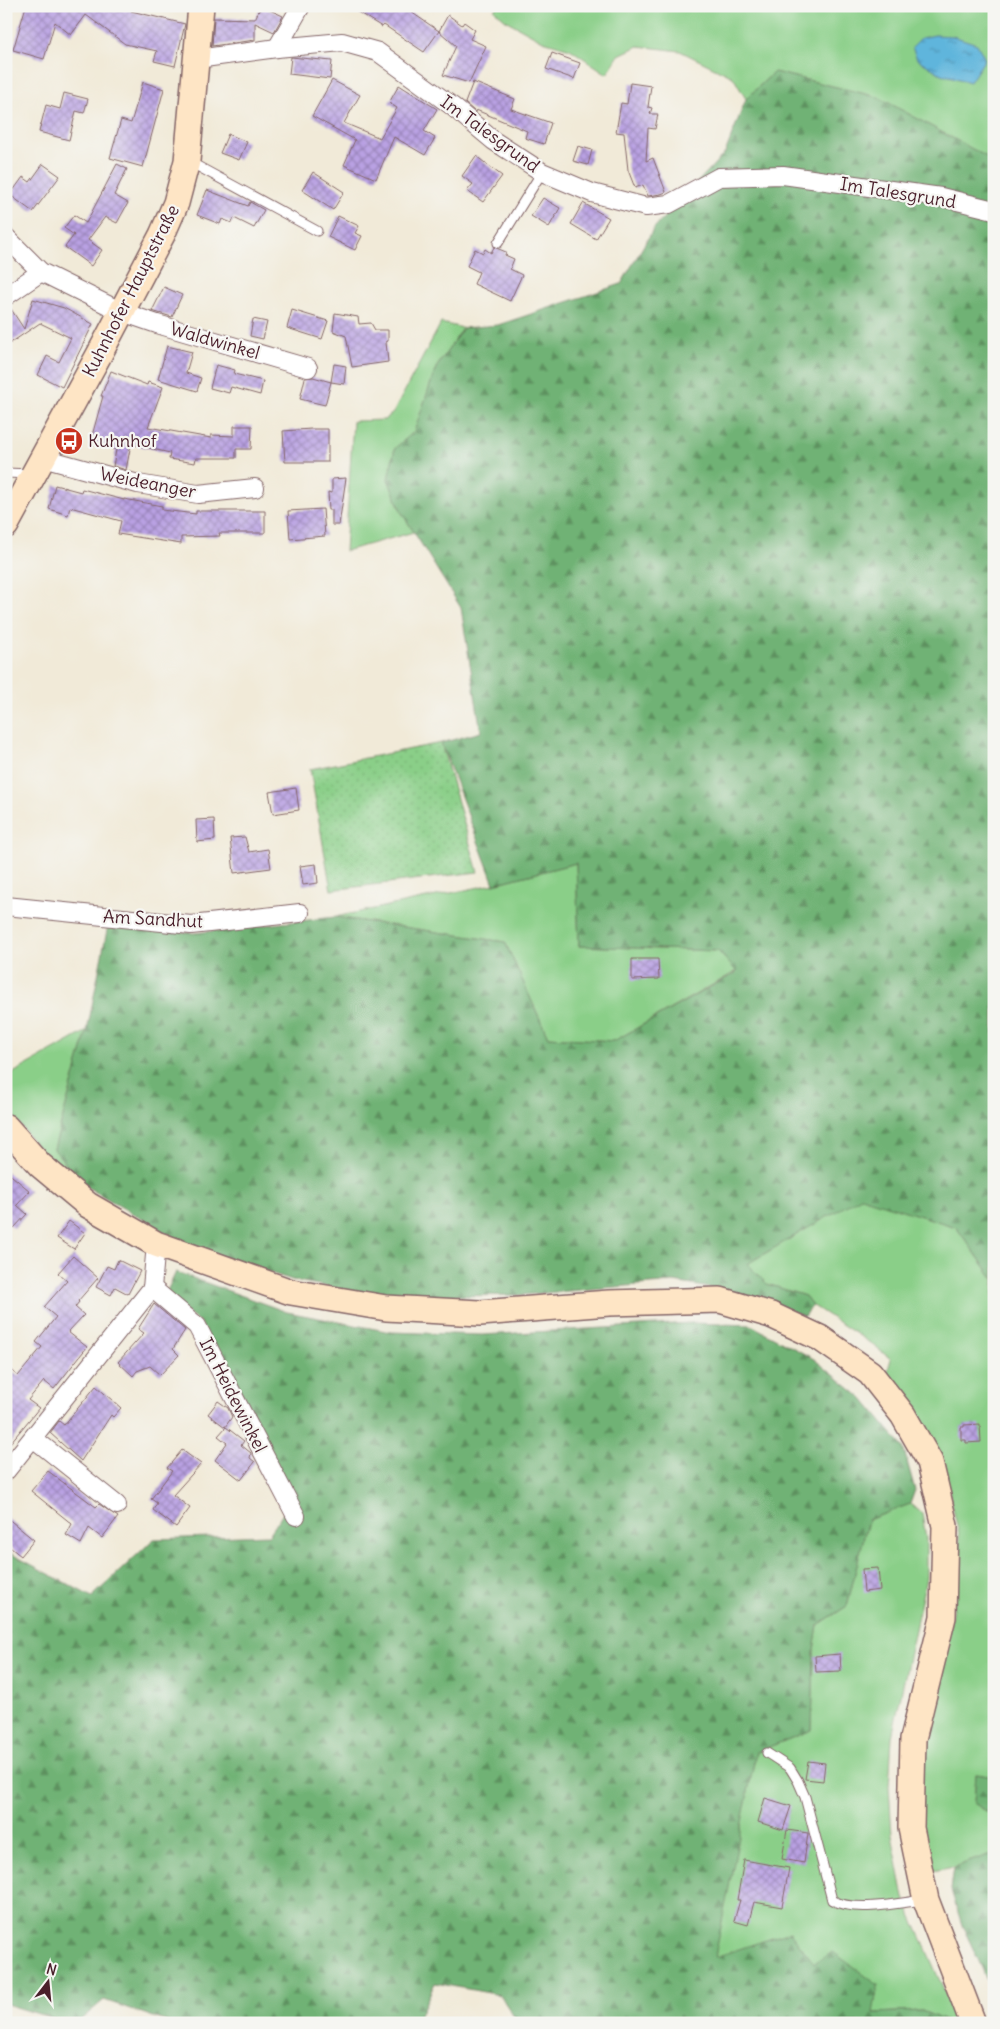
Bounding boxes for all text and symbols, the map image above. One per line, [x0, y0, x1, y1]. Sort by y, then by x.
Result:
street label: Im Talesgrund [436, 90, 545, 178]
street label: Im Talesgrund [838, 172, 958, 213]
street label: Kuhnhofer Hauptstraße [77, 201, 184, 381]
street label: Waldwinkel [168, 317, 263, 364]
bus stop icon: Kuhnhof [54, 426, 84, 456]
place label: Kuhnhof [88, 429, 158, 452]
street label: Weideanger [98, 462, 199, 503]
street label: Am Sandhut [103, 904, 203, 933]
street label: Im Heidewinkel [195, 1333, 272, 1456]
north arrow [22, 1956, 72, 2006]
text: N [44, 1960, 59, 1979]

